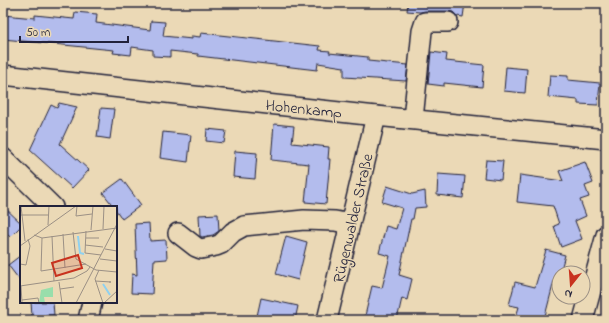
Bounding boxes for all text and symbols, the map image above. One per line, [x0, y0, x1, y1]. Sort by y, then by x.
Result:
scale bar [20, 18, 128, 44]
text: 50 m [26, 24, 50, 42]
street label: Hohenkamp [264, 94, 343, 126]
street label: Rügenwalder Straße [327, 151, 381, 285]
inset map [20, 206, 117, 303]
north arrow [551, 265, 591, 305]
text: N [562, 285, 574, 302]

